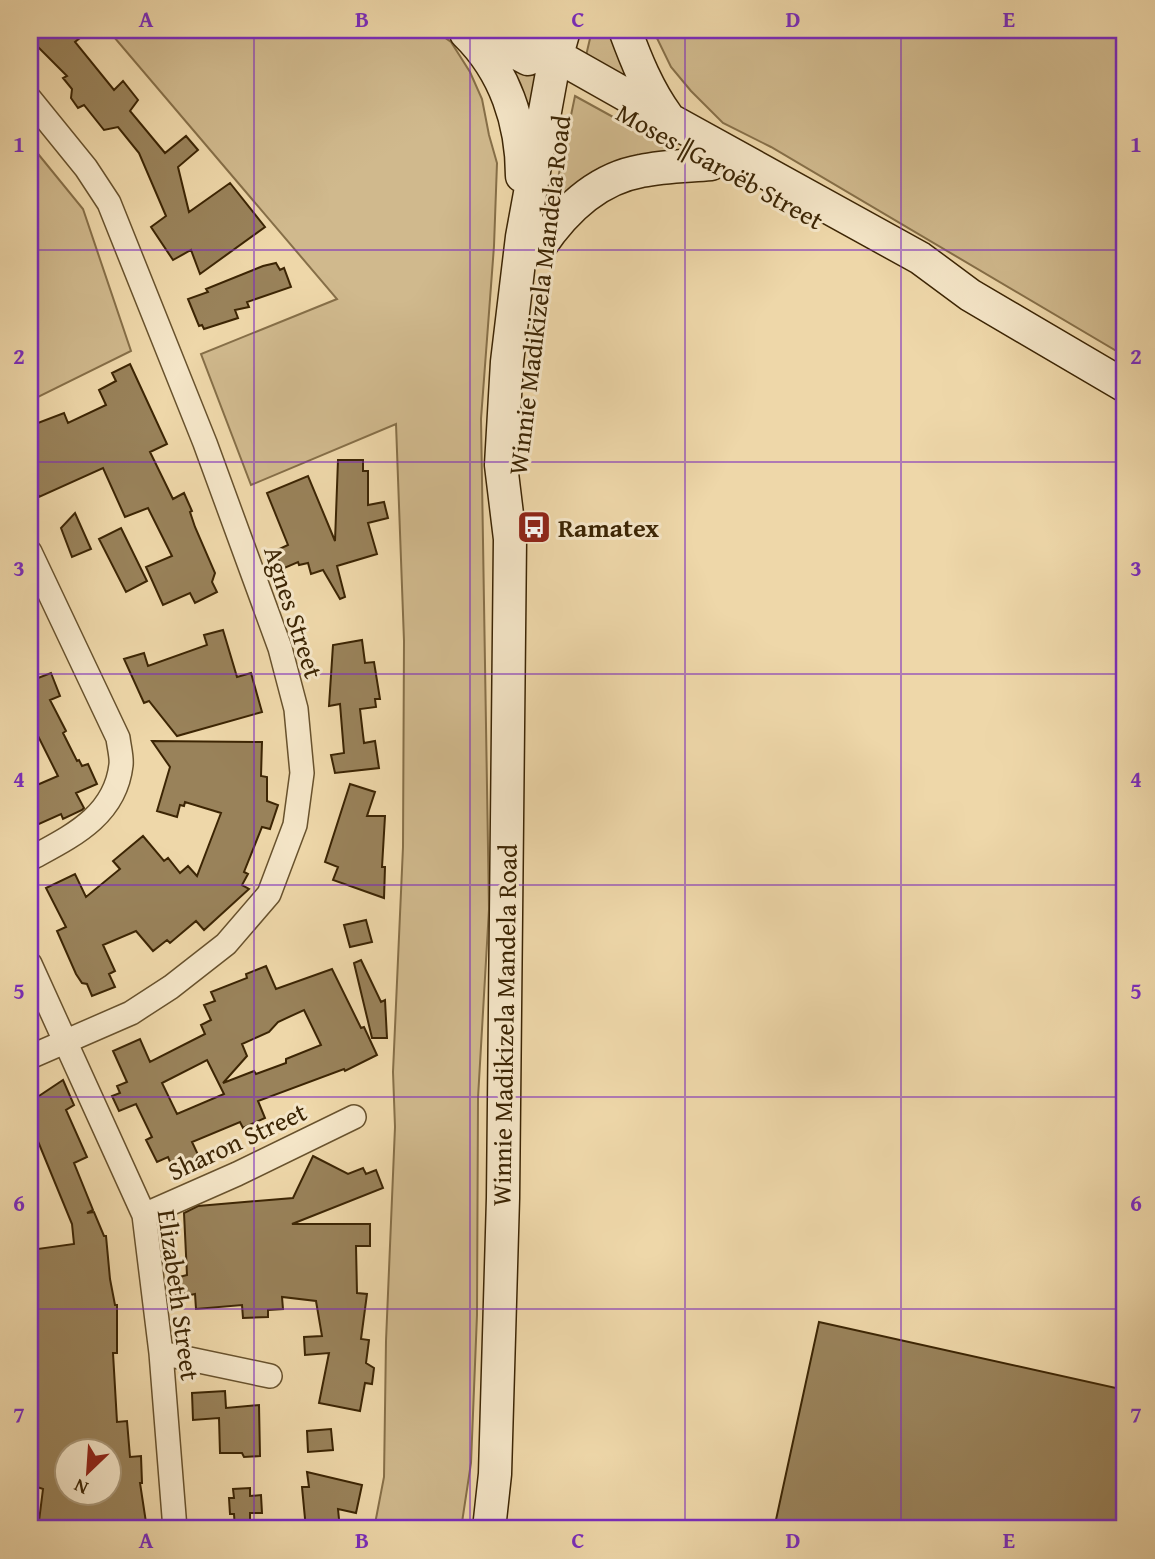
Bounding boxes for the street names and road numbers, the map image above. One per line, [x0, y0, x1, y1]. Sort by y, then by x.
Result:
street label: Moses ǁGaroëb Street [609, 93, 831, 239]
street label: Winnie Madikizela Mandela Road [498, 113, 580, 477]
street label: Agnes Street [254, 541, 334, 683]
street label: Winnie Madikizela Mandela Road [481, 844, 527, 1206]
street label: Sharon Street [161, 1092, 313, 1190]
street label: Elizabeth Street [148, 1207, 210, 1383]

